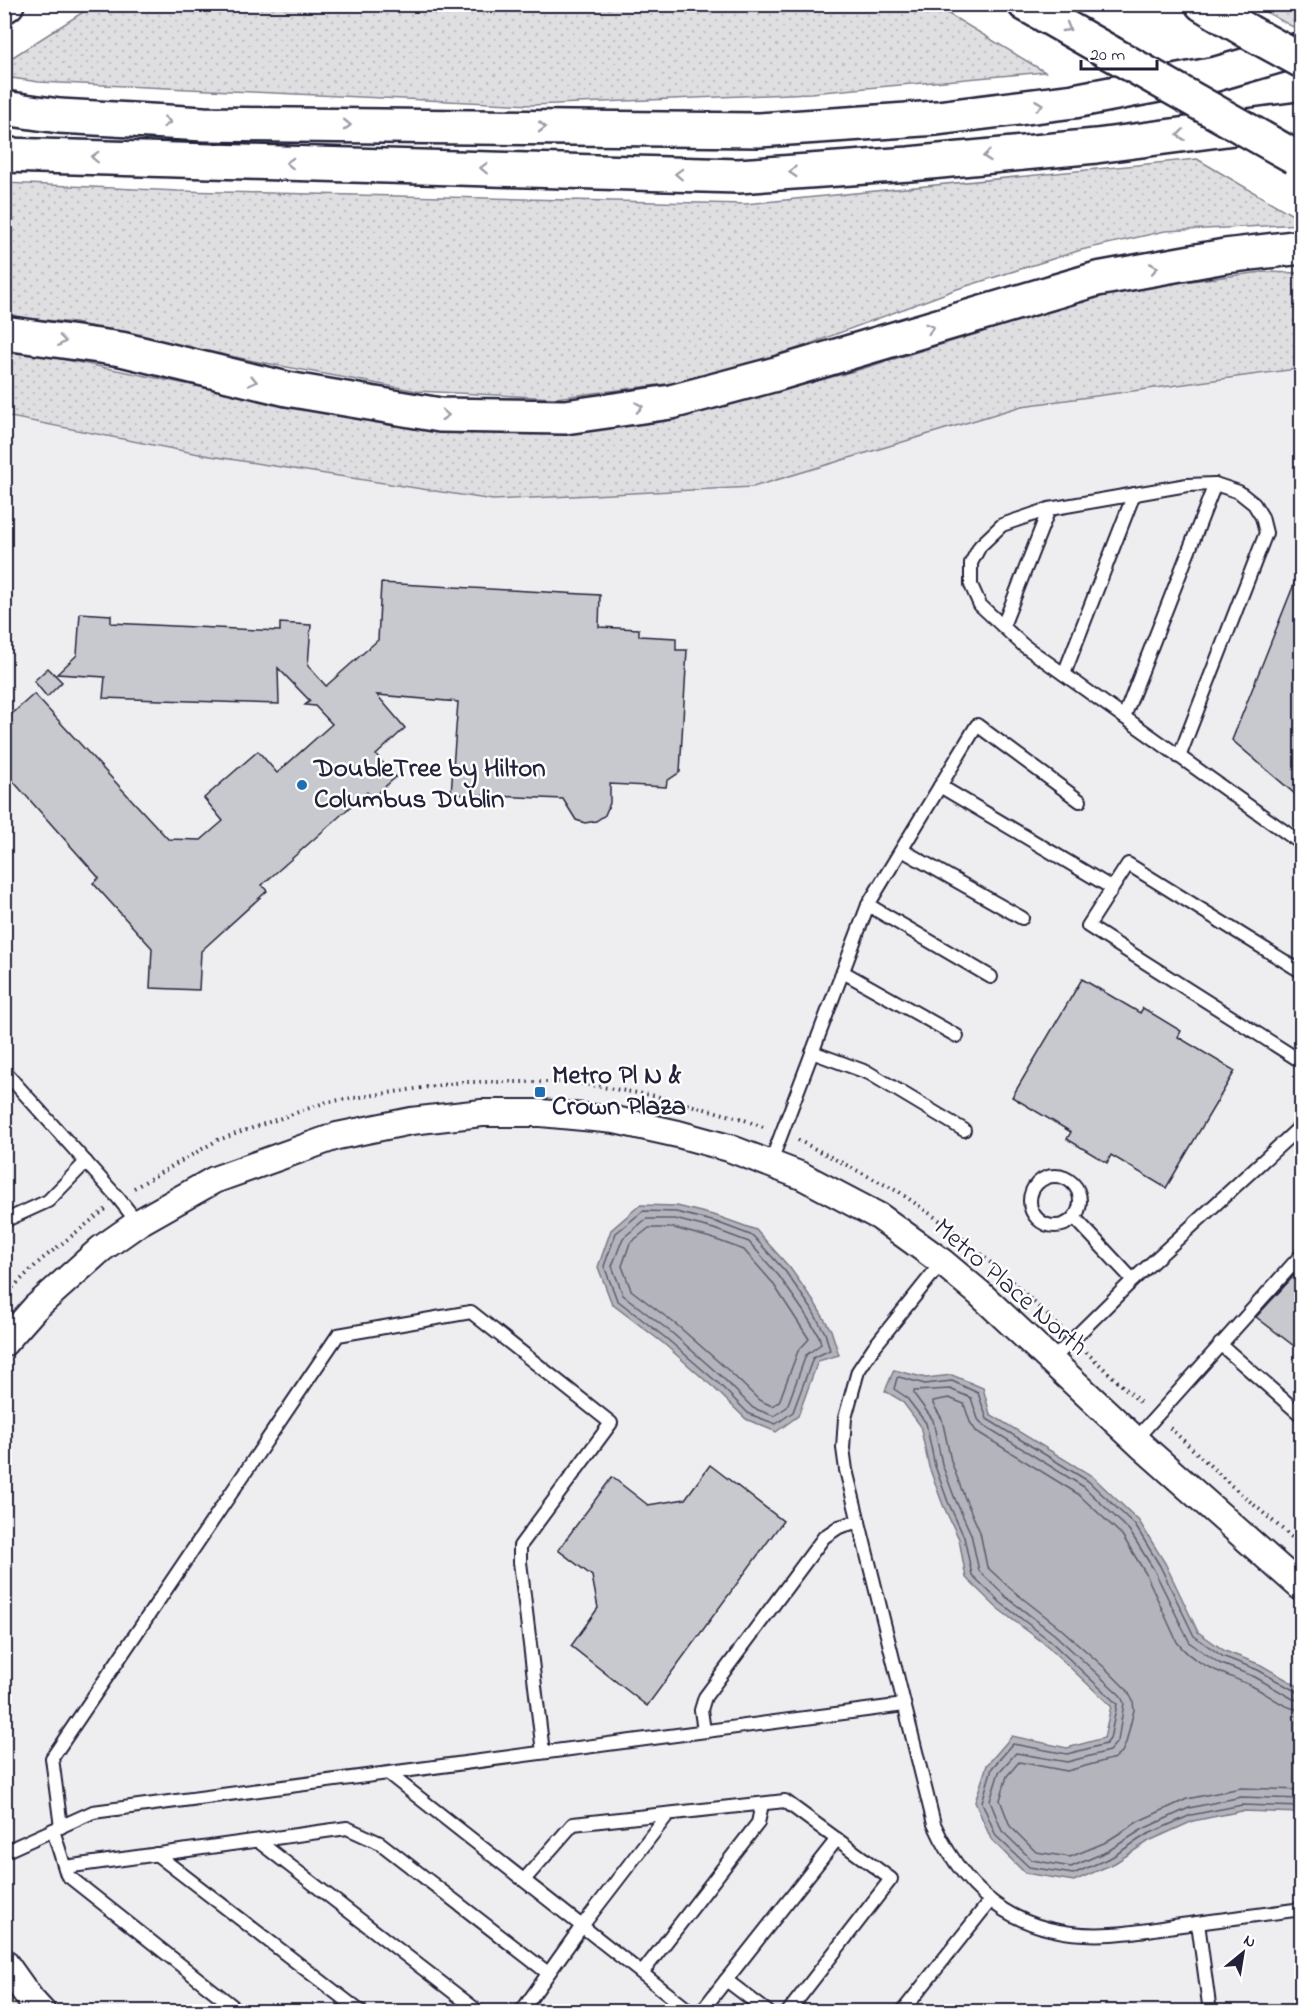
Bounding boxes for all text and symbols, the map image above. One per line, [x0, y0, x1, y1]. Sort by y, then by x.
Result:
one-way arrow [1061, 21, 1071, 32]
scale bar [1081, 33, 1158, 71]
text: 20 m [1090, 43, 1125, 69]
one-way arrow [1034, 99, 1044, 112]
one-way arrow [163, 115, 172, 128]
one-way arrow [342, 119, 351, 131]
one-way arrow [537, 121, 546, 134]
one-way arrow [1176, 128, 1186, 140]
one-way arrow [983, 149, 992, 162]
one-way arrow [90, 151, 99, 164]
one-way arrow [285, 157, 294, 169]
one-way arrow [480, 162, 489, 175]
one-way arrow [788, 165, 797, 178]
one-way arrow [675, 168, 684, 180]
one-way arrow [1150, 263, 1159, 275]
one-way arrow [924, 323, 934, 335]
one-way arrow [58, 335, 67, 347]
one-way arrow [248, 373, 258, 386]
one-way arrow [635, 401, 644, 413]
one-way arrow [440, 408, 450, 421]
place label: DoubleTree by Hilton Columbus Dublin [312, 750, 546, 820]
marker: DoubleTree by Hilton Columbus Dublin [295, 778, 309, 792]
place label: Metro Pl N & Crown Plaza [552, 1057, 686, 1127]
marker: Metro Pl N & Crown Plaza [533, 1085, 547, 1099]
street label: Metro Place North [924, 1210, 1096, 1366]
north arrow [1213, 1923, 1273, 1983]
text: N [1239, 1929, 1260, 1955]

